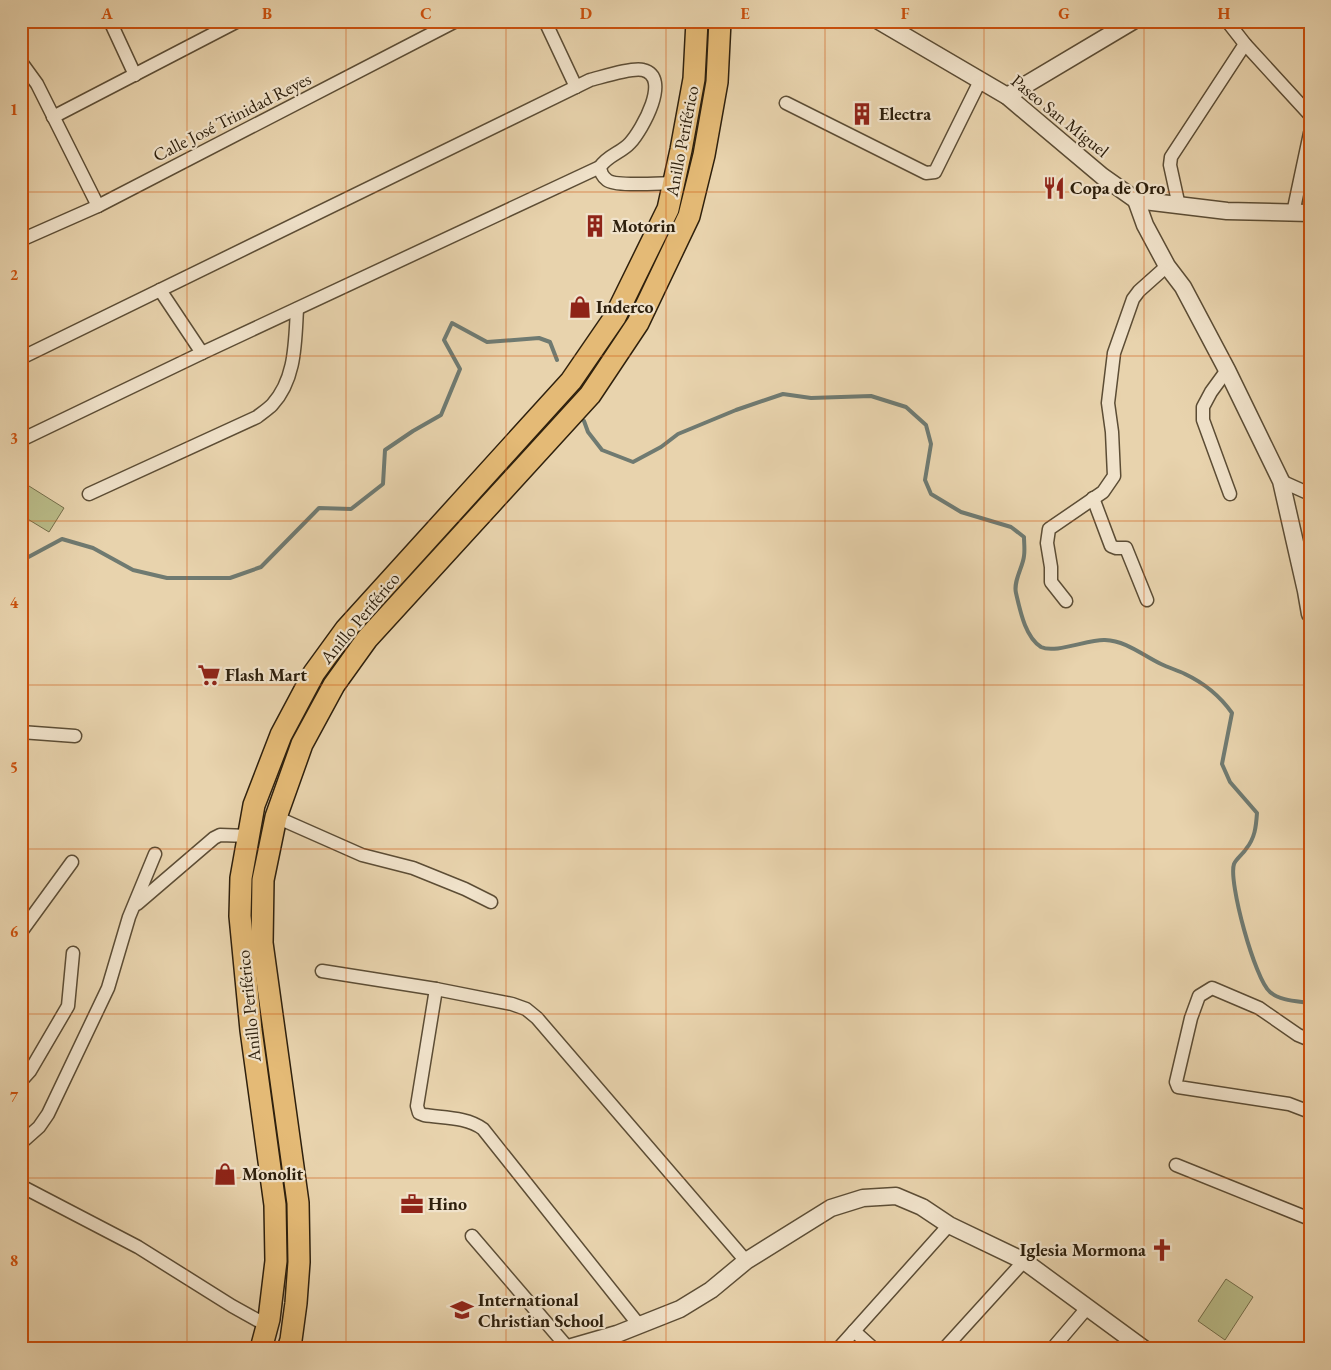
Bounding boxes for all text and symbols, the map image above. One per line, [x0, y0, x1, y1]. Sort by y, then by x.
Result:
text: A [100, 3, 113, 24]
text: B [262, 3, 272, 24]
text: C [420, 3, 432, 24]
text: D [580, 3, 592, 24]
text: E [740, 3, 750, 24]
text: F [901, 3, 910, 24]
text: G [1058, 3, 1070, 24]
text: H [1218, 3, 1231, 24]
street label: Calle José Trinidad Reyes [149, 67, 315, 166]
street label: Paseo San Miguel [1007, 69, 1114, 162]
street label: Anillo Periférico [659, 83, 704, 199]
text: 1 [10, 99, 18, 120]
building icon: Electra [849, 101, 875, 127]
place label: Electra [879, 102, 931, 125]
restaurant icon: Copa de Oro [1041, 175, 1067, 201]
place label: Copa de Oro [1070, 176, 1165, 199]
building icon: Motorin [582, 213, 608, 239]
place label: Motorin [612, 214, 676, 237]
text: 2 [10, 264, 19, 285]
shop icon: Inderco [567, 294, 593, 320]
place label: Inderco [596, 295, 654, 318]
text: 3 [10, 428, 18, 449]
street label: Anillo Periférico [314, 567, 405, 669]
text: 4 [10, 592, 19, 613]
supermarket icon: Flash Mart [196, 662, 222, 688]
place label: Flash Mart [225, 663, 307, 686]
text: 5 [10, 757, 18, 778]
text: 6 [10, 921, 19, 942]
street label: Anillo Periférico [231, 949, 266, 1064]
text: 7 [10, 1086, 19, 1107]
shop icon: Monolit [212, 1161, 238, 1187]
place label: Monolit [242, 1162, 304, 1185]
office icon: Hino [399, 1191, 425, 1217]
place label: Hino [428, 1192, 467, 1215]
church icon: Iglesia Mormona [1149, 1237, 1175, 1263]
place label: Iglesia Mormona [1020, 1238, 1146, 1261]
text: 8 [10, 1250, 18, 1271]
place label: International Christian School [478, 1288, 604, 1332]
school or university icon: International Christian School [449, 1297, 475, 1323]

